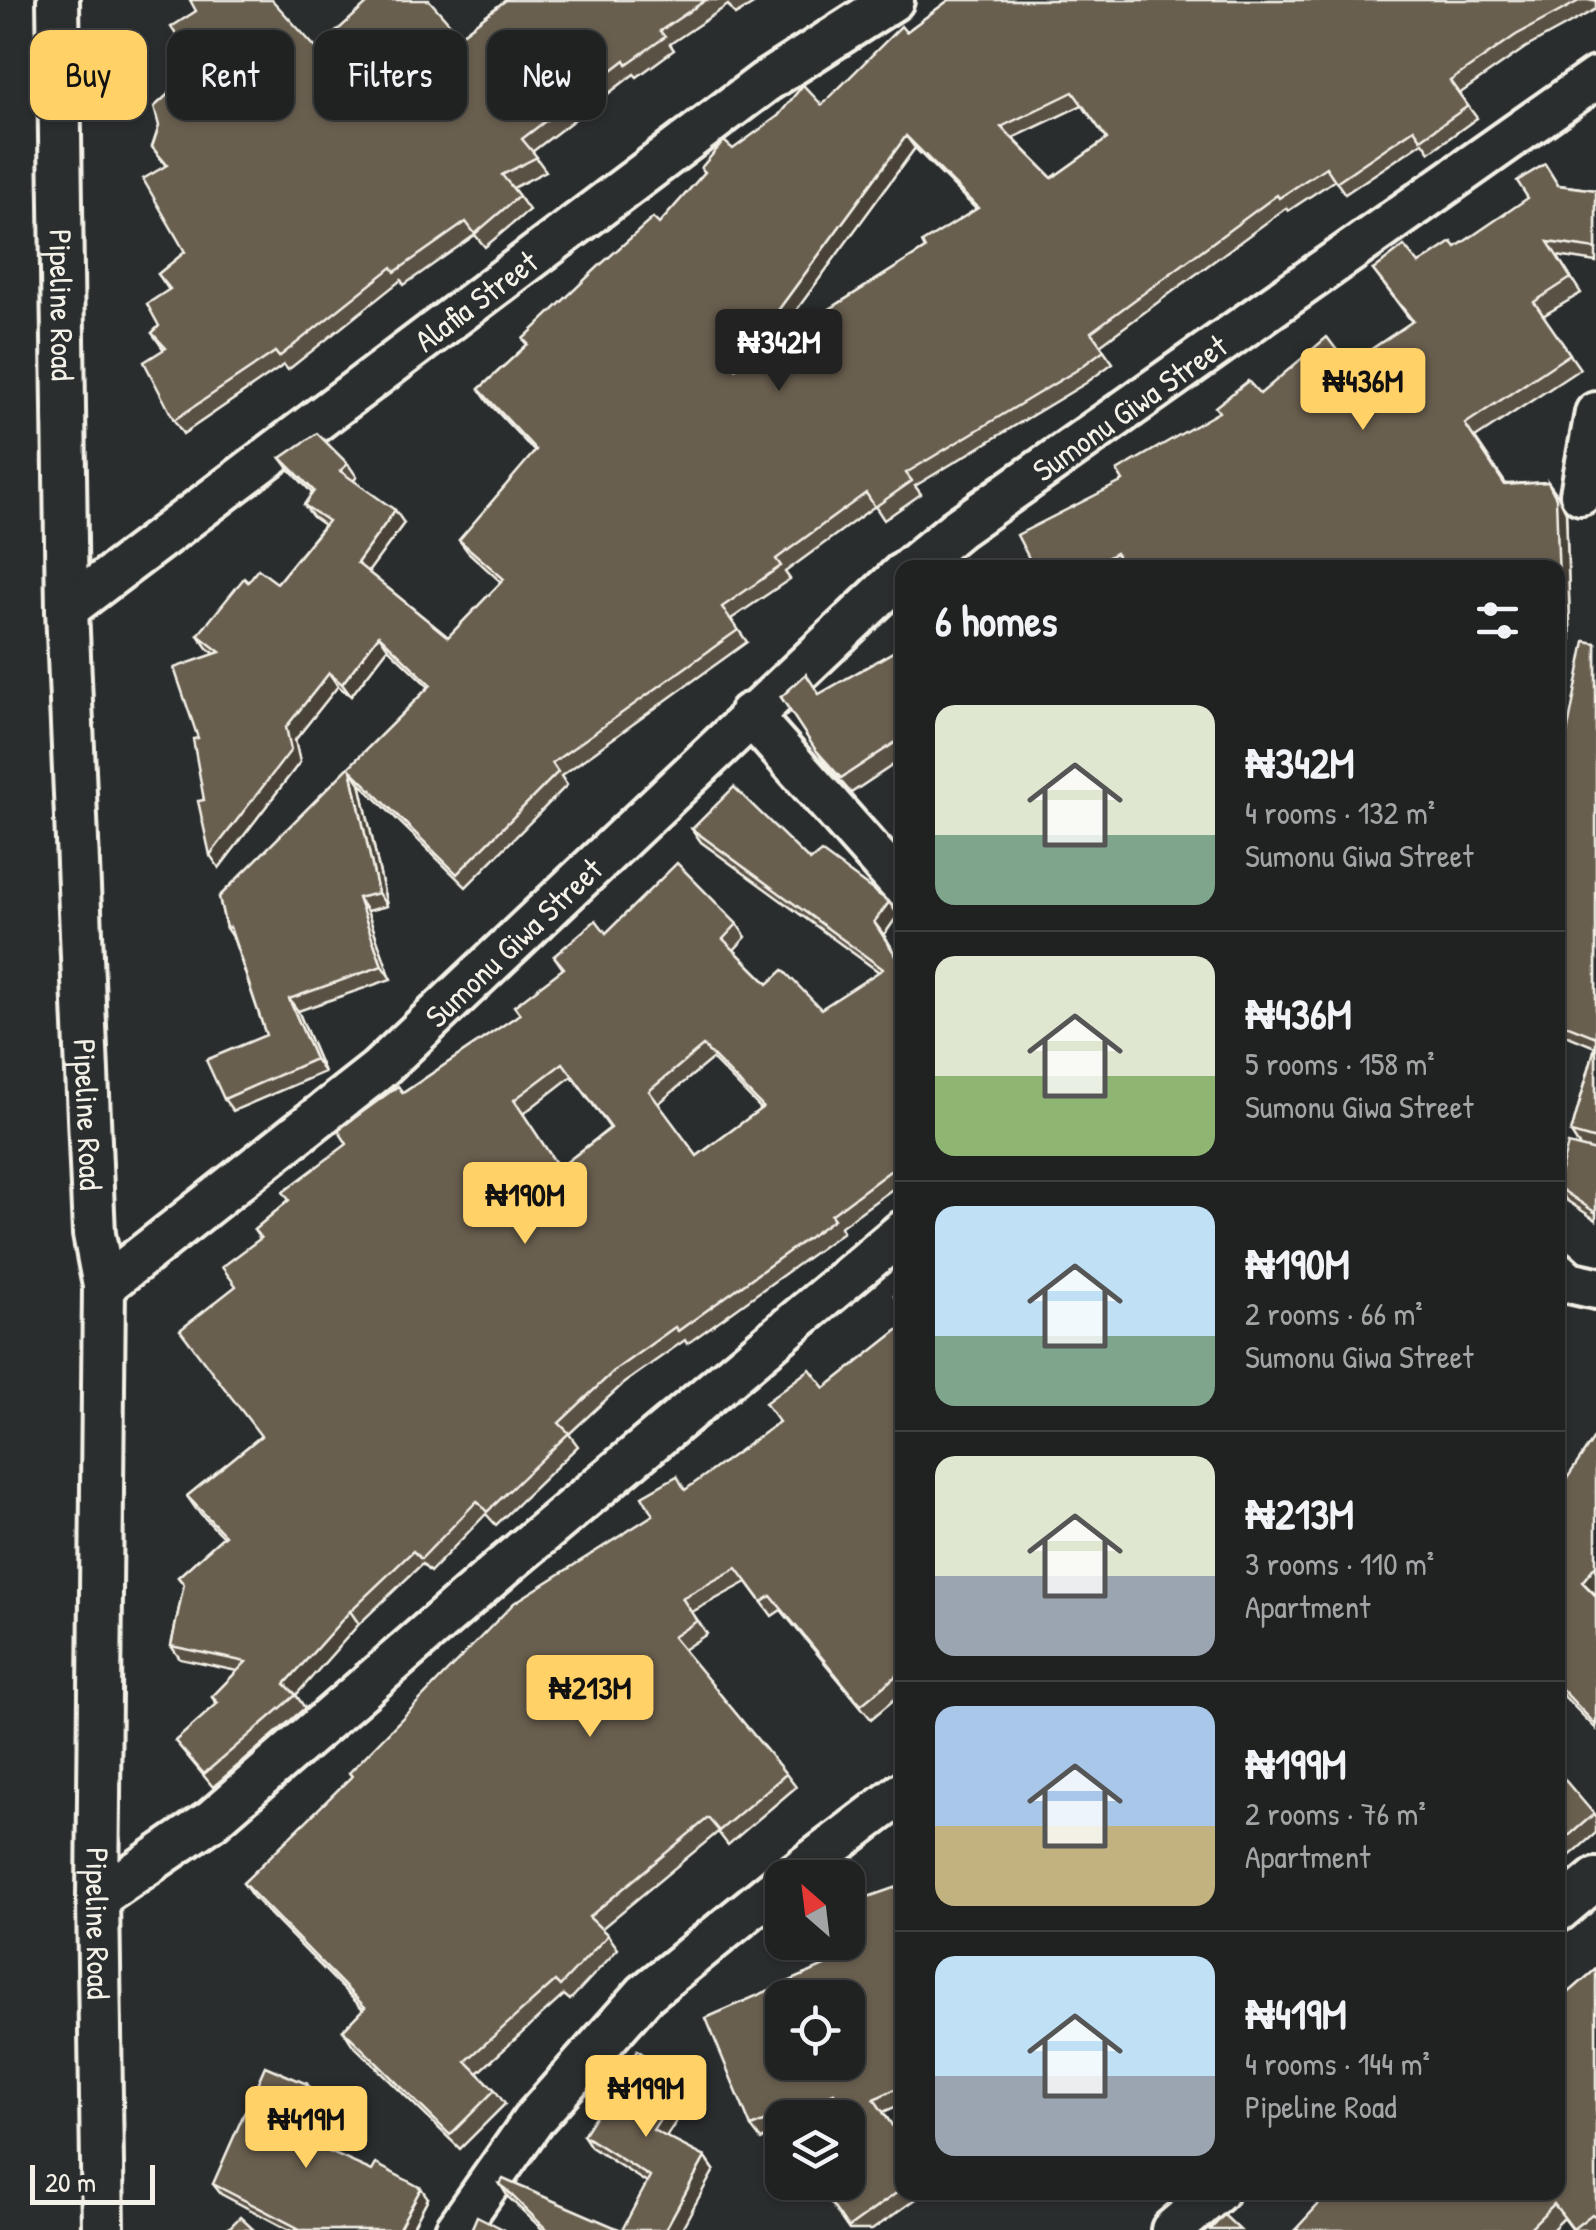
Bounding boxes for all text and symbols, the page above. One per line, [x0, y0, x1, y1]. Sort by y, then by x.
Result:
chip: Buy [30, 30, 147, 120]
chip: Rent [167, 30, 294, 120]
chip: Filters [314, 30, 467, 120]
chip: New [487, 30, 606, 120]
street label: Pipeline Road [40, 229, 85, 381]
street label: Alafia Street [405, 239, 547, 361]
pin: ₦342M [709, 309, 849, 394]
text: ₦342M [737, 320, 821, 363]
street label: Sumonu Giwa Street [1024, 323, 1236, 491]
pin: ₦436M [1293, 348, 1433, 433]
text: ₦436M [1322, 359, 1404, 402]
text: 6 homes [935, 592, 1057, 649]
icon: filters [1470, 593, 1525, 648]
text: ₦342M [1245, 734, 1355, 791]
icon: home [1015, 745, 1135, 865]
text: 4 rooms · 132 m² [1245, 791, 1435, 834]
text: Sumonu Giwa Street [1245, 834, 1474, 877]
street label: Sumonu Giwa Street [415, 847, 612, 1036]
text: ₦436M [1245, 985, 1352, 1042]
icon: home [1015, 996, 1135, 1116]
street label: Pipeline Road [64, 1038, 114, 1191]
text: 5 rooms · 158 m² [1245, 1042, 1435, 1085]
text: Sumonu Giwa Street [1245, 1085, 1474, 1128]
pin: ₦190M [455, 1162, 595, 1247]
text: ₦190M [485, 1173, 565, 1216]
text: ₦190M [1245, 1235, 1350, 1292]
icon: home [1015, 1246, 1135, 1366]
text: 2 rooms · 66 m² [1245, 1292, 1423, 1335]
text: Sumonu Giwa Street [1245, 1335, 1474, 1378]
text: ₦213M [1245, 1485, 1354, 1542]
icon: home [1015, 1496, 1135, 1616]
text: 3 rooms · 110 m² [1245, 1542, 1434, 1585]
text: Apartment [1245, 1585, 1370, 1628]
pin: ₦213M [520, 1655, 660, 1740]
text: ₦213M [548, 1666, 632, 1709]
text: ₦199M [1245, 1735, 1346, 1792]
icon: home [1015, 1746, 1135, 1866]
text: 2 rooms · 76 m² [1245, 1792, 1426, 1835]
text: Apartment [1245, 1835, 1370, 1878]
street label: Pipeline Road [76, 1847, 121, 2000]
north arrow [765, 1860, 865, 1960]
map controls [765, 1860, 865, 2200]
button: locate [765, 1980, 865, 2080]
text: ₦419M [1245, 1985, 1347, 2042]
icon: home [1015, 1996, 1135, 2116]
text: 4 rooms · 144 m² [1245, 2042, 1430, 2085]
pin: ₦199M [576, 2055, 716, 2140]
text: ₦199M [607, 2066, 685, 2109]
text: Pipeline Road [1245, 2085, 1397, 2128]
pin: ₦419M [236, 2086, 376, 2171]
text: ₦419M [267, 2097, 345, 2140]
button: layers [765, 2100, 865, 2200]
scale bar [30, 2160, 155, 2204]
text: 20 m [45, 2163, 96, 2201]

